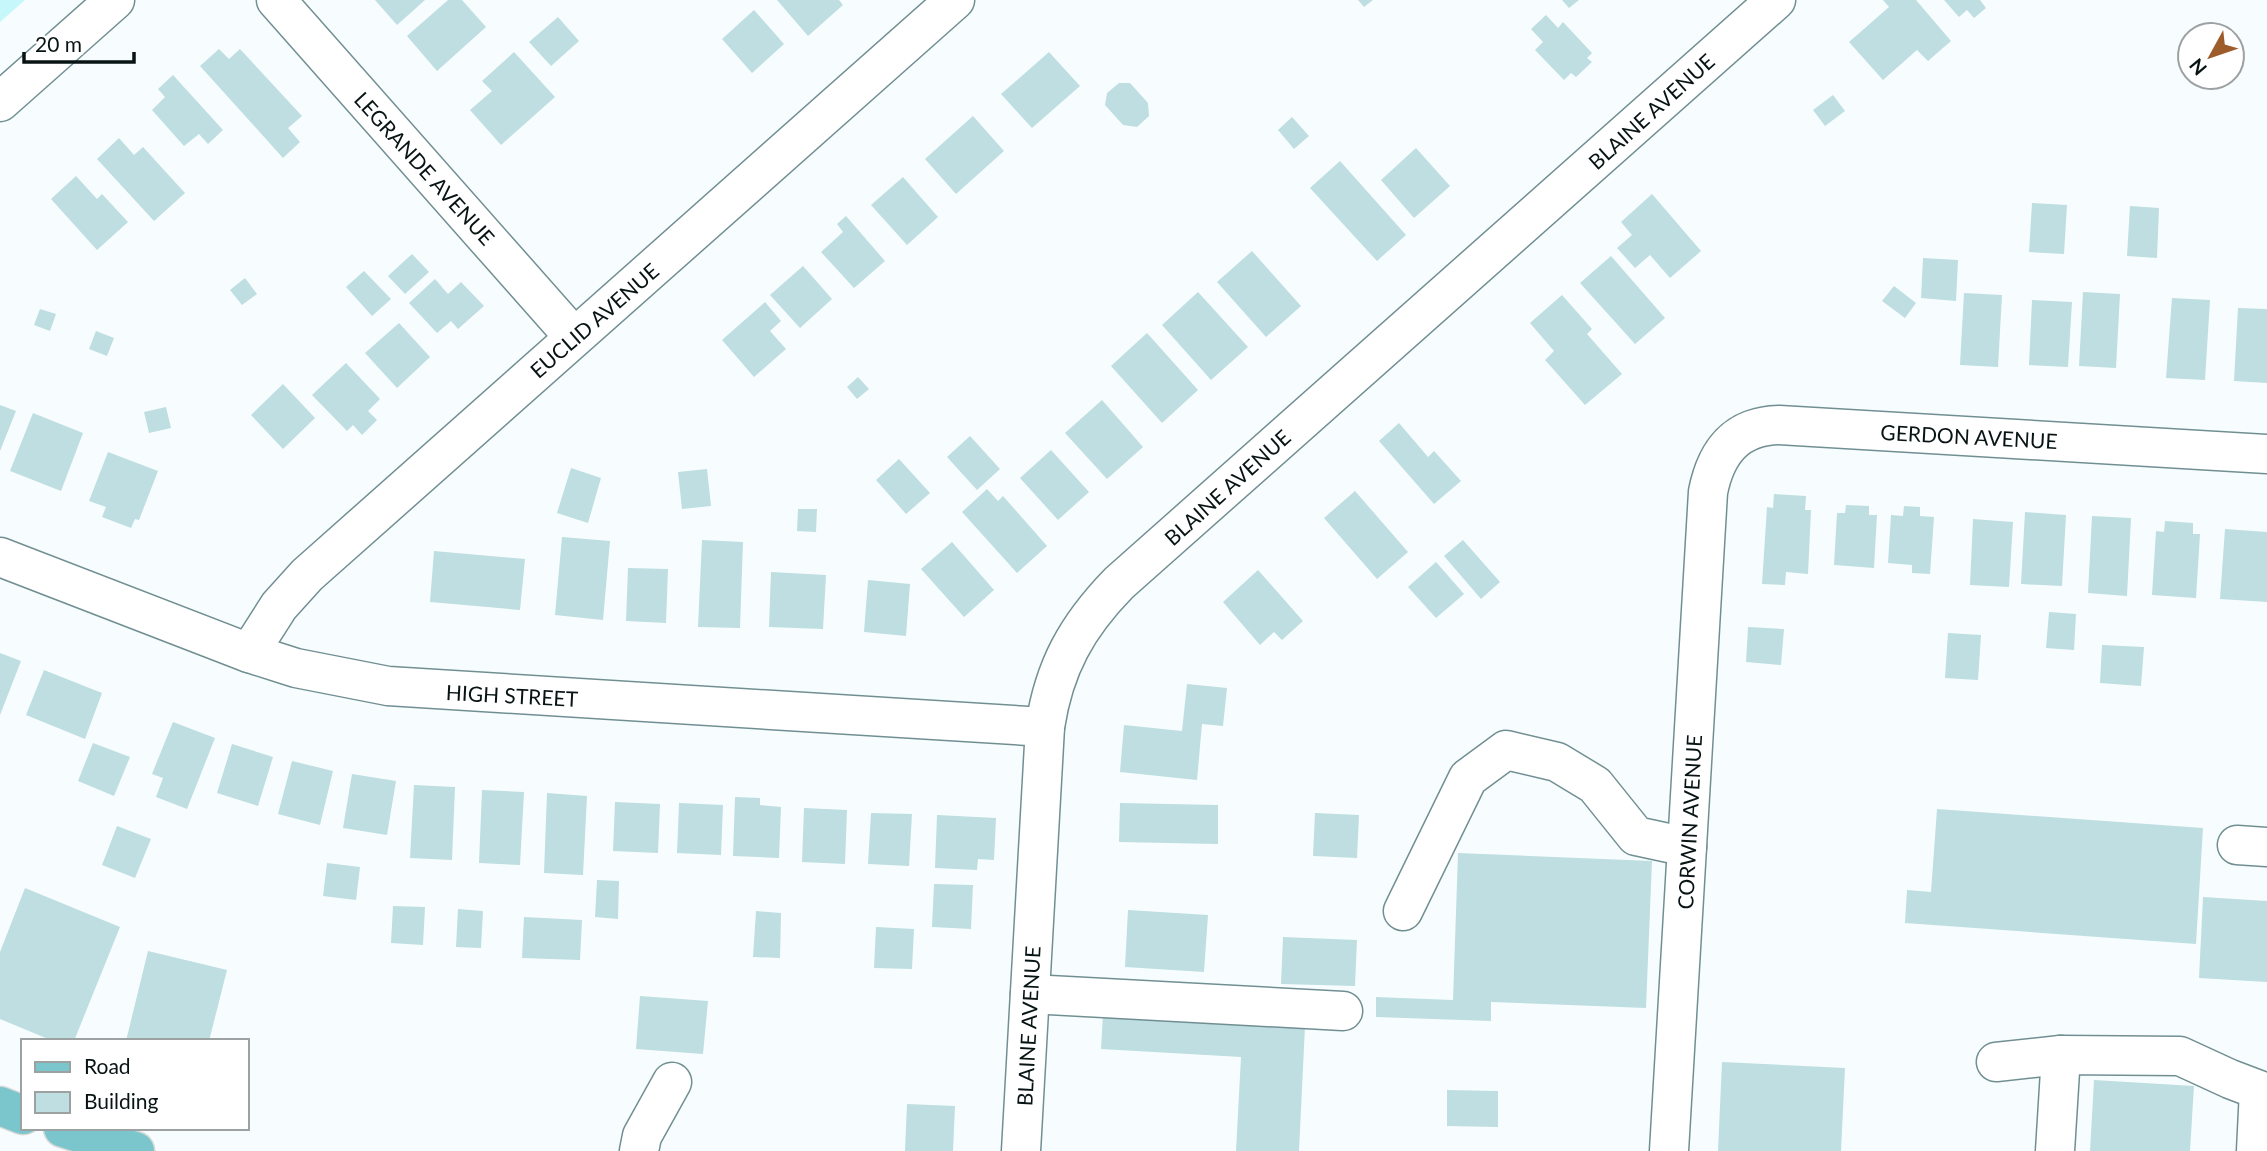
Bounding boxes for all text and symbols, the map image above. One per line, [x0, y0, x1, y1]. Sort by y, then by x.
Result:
scale bar [24, 21, 135, 65]
north arrow [2176, 21, 2246, 91]
text: 20 m [35, 31, 82, 56]
street label: BLAINE AVENUE [1583, 48, 1719, 174]
text: N [2184, 54, 2211, 80]
street label: LEGRANDE AVENUE [350, 86, 500, 250]
street label: EUCLID AVENUE [525, 257, 663, 383]
street label: GERDON AVENUE [1880, 419, 2058, 453]
street label: BLAINE AVENUE [1159, 424, 1295, 550]
street label: HIGH STREET [445, 679, 579, 711]
street label: CORWIN AVENUE [1672, 734, 1706, 910]
street label: BLAINE AVENUE [1011, 945, 1045, 1107]
legend [21, 1039, 248, 1130]
text: Road [84, 1053, 131, 1078]
text: Building [84, 1088, 159, 1113]

